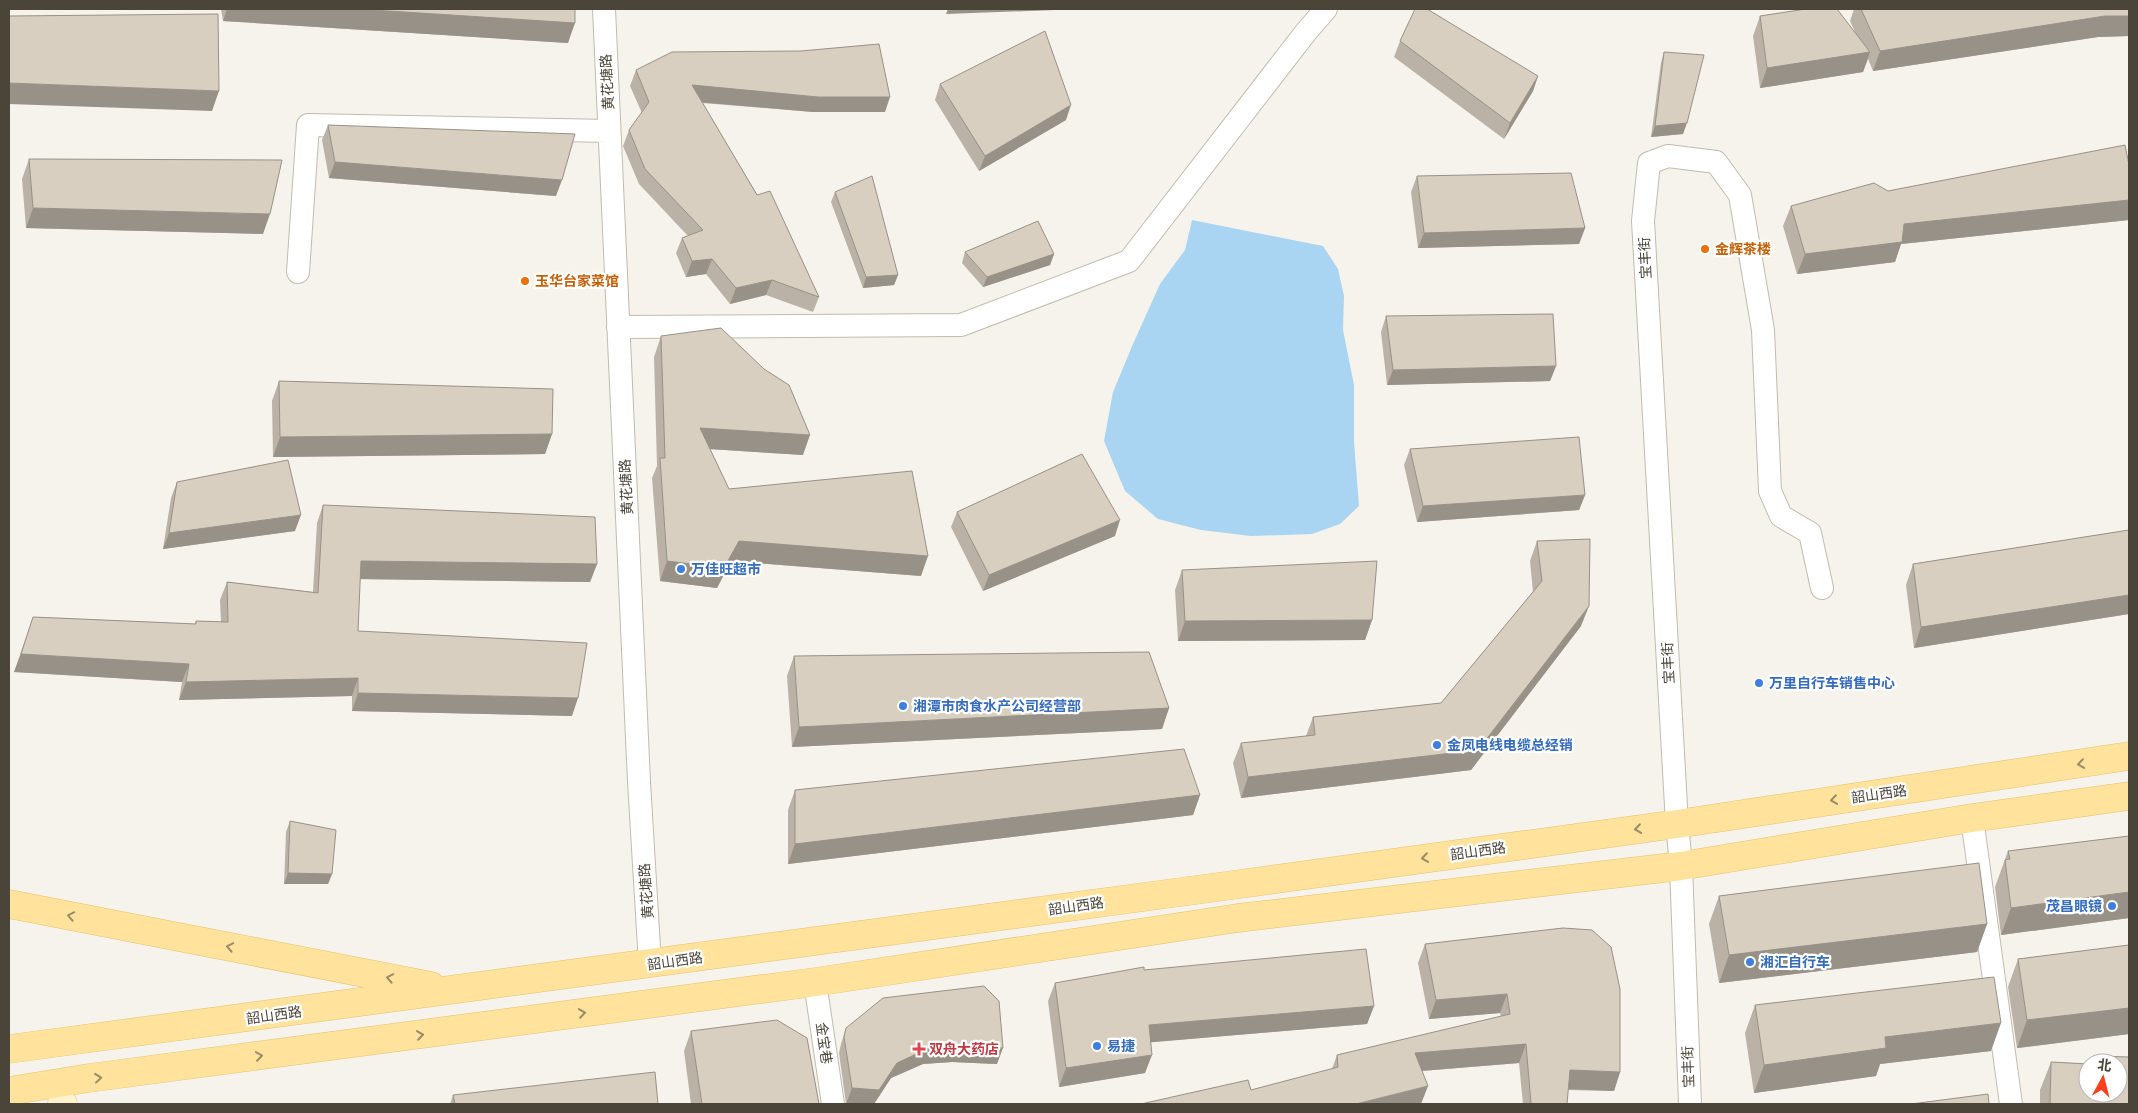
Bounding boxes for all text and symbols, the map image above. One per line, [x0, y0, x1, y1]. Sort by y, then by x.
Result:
street label: 黄花塘路 [597, 54, 617, 110]
street label: 宝丰街 [1635, 237, 1655, 279]
place label: 金辉茶楼 [1715, 240, 1771, 258]
marker: 金辉茶楼 [1699, 243, 1711, 255]
place label: 玉华台家菜馆 [535, 272, 619, 290]
marker: 玉华台家菜馆 [519, 275, 531, 287]
street label: 黄花塘路 [616, 459, 636, 515]
place label: 万佳旺超市 [691, 560, 761, 578]
marker: 万佳旺超市 [675, 563, 687, 575]
street label: 宝丰街 [1658, 642, 1678, 684]
place label: 万里自行车销售中心 [1769, 674, 1895, 692]
marker: 万里自行车销售中心 [1753, 677, 1765, 689]
place label: 湘潭市肉食水产公司经营部 [913, 697, 1081, 715]
marker: 湘潭市肉食水产公司经营部 [897, 700, 909, 712]
place label: 金凤电线电缆总经销 [1447, 736, 1573, 754]
marker: 金凤电线电缆总经销 [1431, 739, 1443, 751]
one-way arrow [2077, 758, 2085, 768]
street label: 韶山西路 [1850, 781, 1908, 807]
one-way arrow [1829, 795, 1838, 805]
one-way arrow [1634, 823, 1642, 834]
street label: 韶山西路 [1449, 838, 1507, 864]
one-way arrow [1421, 853, 1430, 863]
street label: 黄花塘路 [635, 862, 657, 920]
street label: 韶山西路 [1047, 893, 1105, 919]
place label: 茂昌眼镜 [2046, 897, 2102, 915]
marker: 茂昌眼镜 [2106, 900, 2118, 912]
one-way arrow [67, 911, 75, 922]
one-way arrow [226, 942, 235, 952]
street label: 韶山西路 [646, 948, 704, 974]
place label: 湘汇自行车 [1760, 953, 1830, 971]
marker: 湘汇自行车 [1744, 956, 1756, 968]
one-way arrow [386, 973, 394, 983]
street label: 韶山西路 [245, 1002, 303, 1028]
one-way arrow [578, 1008, 586, 1019]
street label: 金宝巷 [812, 1021, 836, 1065]
one-way arrow [417, 1030, 425, 1041]
place label: 易捷 [1107, 1037, 1135, 1055]
place label: 双舟大药店 [929, 1040, 999, 1058]
marker: 易捷 [1091, 1040, 1103, 1052]
marker: 双舟大药店 [913, 1043, 925, 1055]
street label: 宝丰街 [1678, 1046, 1698, 1088]
one-way arrow [256, 1051, 264, 1062]
north arrow [2078, 1053, 2128, 1103]
text: 北 [2097, 1055, 2113, 1075]
one-way arrow [95, 1072, 103, 1083]

